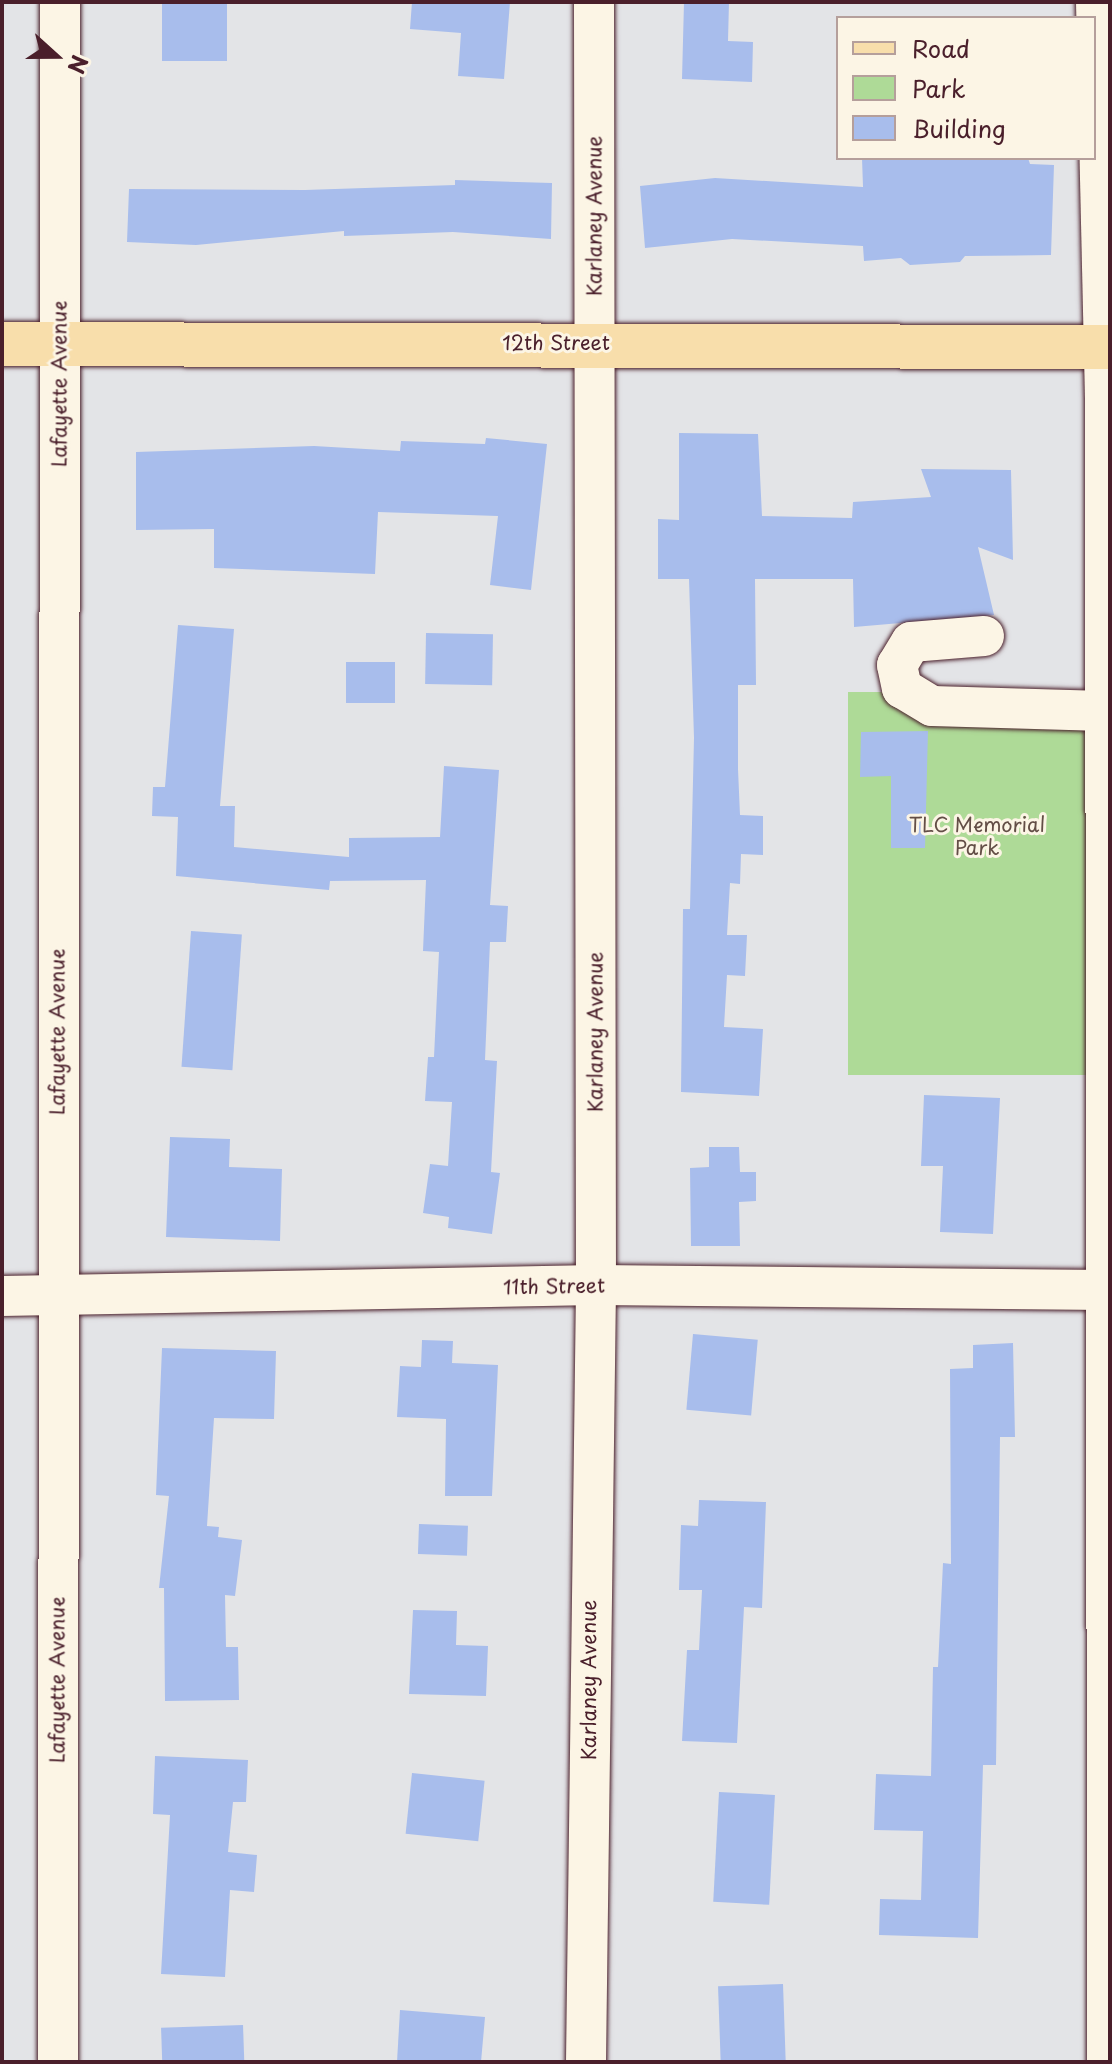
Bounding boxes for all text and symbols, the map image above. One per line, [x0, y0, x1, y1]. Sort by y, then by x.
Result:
north arrow [16, 16, 96, 96]
legend [836, 16, 1096, 160]
text: Road [912, 30, 970, 66]
text: N [60, 51, 97, 79]
text: Park [912, 70, 966, 106]
text: Building [912, 110, 1006, 146]
street label: Karlaney Avenue [582, 136, 606, 296]
street label: Lafayette Avenue [47, 302, 71, 466]
street label: 12th Street [501, 330, 611, 354]
park label: TLC Memorial Park [908, 812, 1046, 859]
street label: Lafayette Avenue [45, 950, 69, 1114]
street label: Karlaney Avenue [583, 952, 607, 1112]
street label: 11th Street [502, 1273, 606, 1299]
street label: Lafayette Avenue [45, 1598, 69, 1762]
street label: Karlaney Avenue [576, 1600, 600, 1760]

